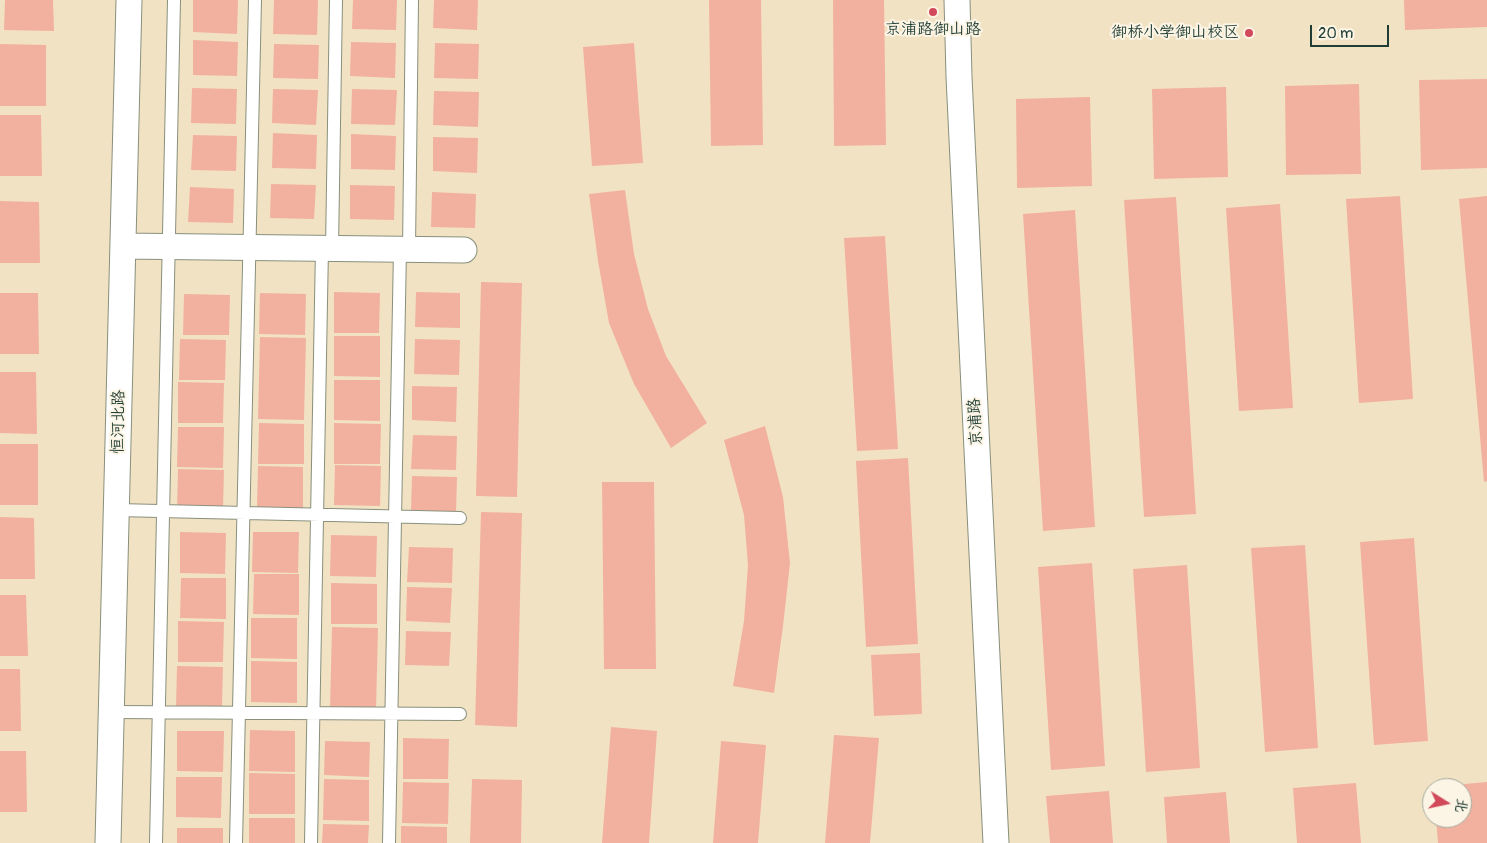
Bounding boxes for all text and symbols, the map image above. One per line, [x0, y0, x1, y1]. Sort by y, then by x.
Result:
marker: 京浦路御山路 [927, 6, 939, 18]
scale bar [1312, 15, 1391, 47]
place label: 京浦路御山路 [885, 20, 981, 40]
place label: 御桥小学御山校区 [1111, 23, 1239, 43]
text: 20 m [1318, 24, 1353, 43]
marker: 御桥小学御山校区 [1243, 27, 1255, 39]
street label: 恒河北路 [109, 390, 129, 454]
street label: 京浦路 [965, 398, 987, 446]
north arrow [1422, 778, 1472, 828]
text: 北 [1452, 797, 1471, 814]

